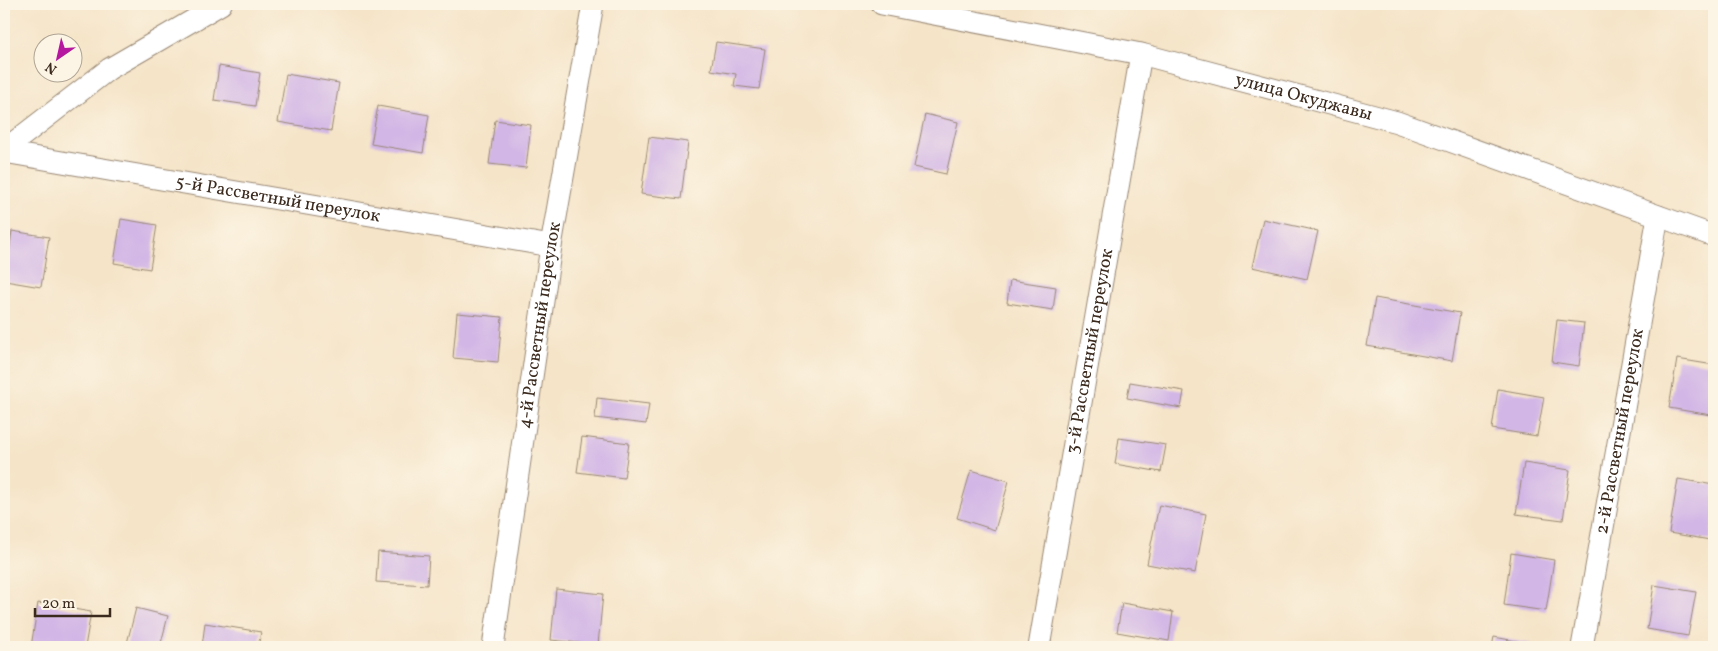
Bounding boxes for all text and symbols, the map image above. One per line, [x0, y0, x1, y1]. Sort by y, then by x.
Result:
north arrow [32, 32, 82, 82]
text: N [42, 57, 61, 78]
street label: улица Окуджавы [1232, 67, 1375, 127]
street label: 5-й Рассветный переулок [174, 169, 383, 229]
street label: 4-й Рассветный переулок [512, 220, 567, 430]
street label: 3-й Рассветный переулок [1060, 246, 1120, 456]
street label: 2-й Рассветный переулок [1590, 326, 1650, 536]
scale bar [35, 586, 110, 618]
text: 20 m [42, 594, 75, 615]

